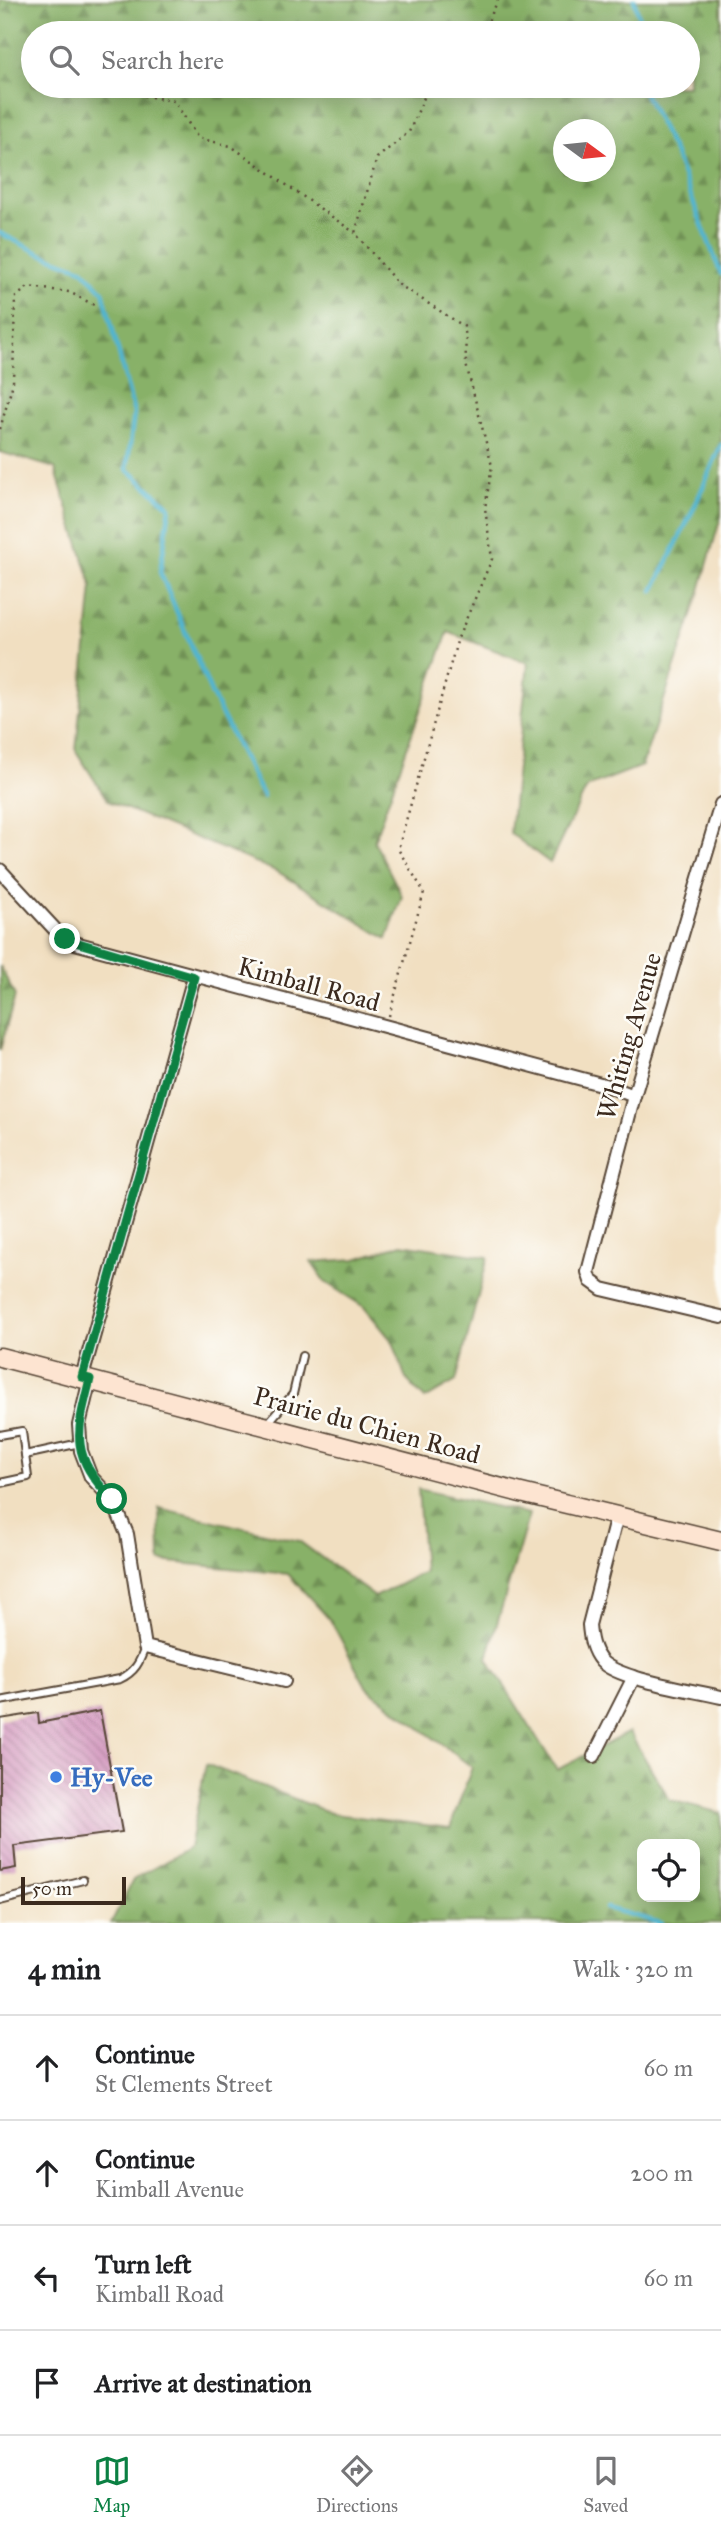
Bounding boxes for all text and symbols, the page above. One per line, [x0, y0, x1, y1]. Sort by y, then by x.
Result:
search box [21, 21, 700, 98]
icon: search [45, 41, 83, 79]
text: Search here [101, 44, 224, 76]
north arrow [553, 119, 616, 182]
route end [49, 923, 80, 954]
street label: Whiting Avenue [590, 948, 668, 1123]
street label: Kimball Road [234, 950, 384, 1018]
street label: Prairie du Chien Road [250, 1379, 484, 1471]
route start [96, 1483, 127, 1514]
place label: Hy-Vee [70, 1761, 153, 1793]
marker: Hy-Vee [48, 1769, 64, 1785]
map controls [637, 1839, 700, 1902]
button: locate [637, 1839, 700, 1902]
scale bar [21, 1874, 126, 1906]
text: 50 m [32, 1877, 72, 1900]
text: 4 min [28, 1951, 101, 1987]
text: Walk · 320 m [573, 1955, 693, 1983]
text: Continue [95, 2038, 195, 2070]
icon: ahead [28, 2049, 66, 2087]
text: 60 m [644, 2054, 693, 2082]
text: St Clements Street [95, 2070, 273, 2098]
text: Continue [95, 2143, 195, 2175]
icon: ahead [28, 2154, 66, 2192]
text: 200 m [631, 2159, 693, 2187]
text: Kimball Avenue [95, 2175, 244, 2203]
text: Turn left [95, 2248, 191, 2280]
icon: left [28, 2259, 66, 2297]
text: 60 m [644, 2264, 693, 2292]
text: Kimball Road [95, 2280, 224, 2308]
icon: arrive [28, 2364, 66, 2402]
text: Arrive at destination [95, 2367, 312, 2399]
tab: Map [93, 2452, 131, 2517]
tab: Directions [316, 2452, 398, 2517]
tab: Saved [583, 2452, 628, 2517]

